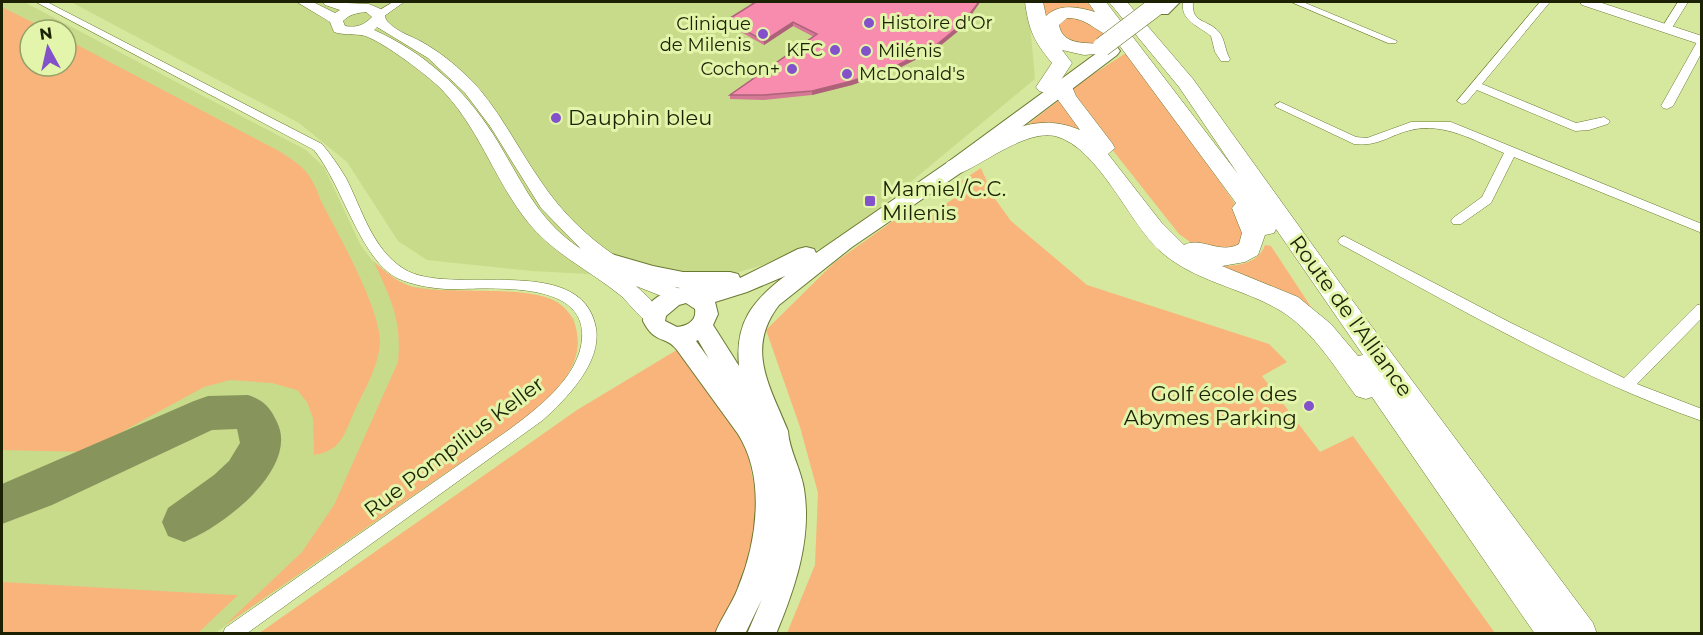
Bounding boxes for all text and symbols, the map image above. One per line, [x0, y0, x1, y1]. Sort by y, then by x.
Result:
place label: Histoire d'Or [881, 12, 993, 34]
place label: Clinique de Milenis [660, 13, 751, 56]
marker: Histoire d'Or [862, 16, 876, 30]
north arrow [18, 18, 78, 78]
text: N [38, 23, 54, 44]
marker: Clinique de Milenis [756, 27, 770, 41]
place label: KFC [786, 39, 823, 61]
place label: Milénis [878, 40, 942, 62]
marker: KFC [828, 43, 842, 57]
marker: Milénis [859, 44, 873, 58]
place label: Cochon+ [700, 58, 780, 80]
marker: Cochon+ [785, 62, 799, 76]
place label: McDonald's [859, 63, 965, 85]
marker: McDonald's [840, 67, 854, 81]
place label: Dauphin bleu [568, 105, 712, 130]
marker: Dauphin bleu [549, 111, 563, 125]
place label: Mamiel/C.C. Milenis [882, 176, 1006, 225]
marker: Mamiel/C.C. Milenis [863, 194, 877, 208]
street label: Route de l'Alliance [1285, 230, 1418, 401]
street label: Rue Pompilius Keller [359, 371, 548, 522]
place label: Golf école des Abymes Parking [1124, 381, 1297, 430]
marker: Golf école des Abymes Parking [1302, 399, 1316, 413]

